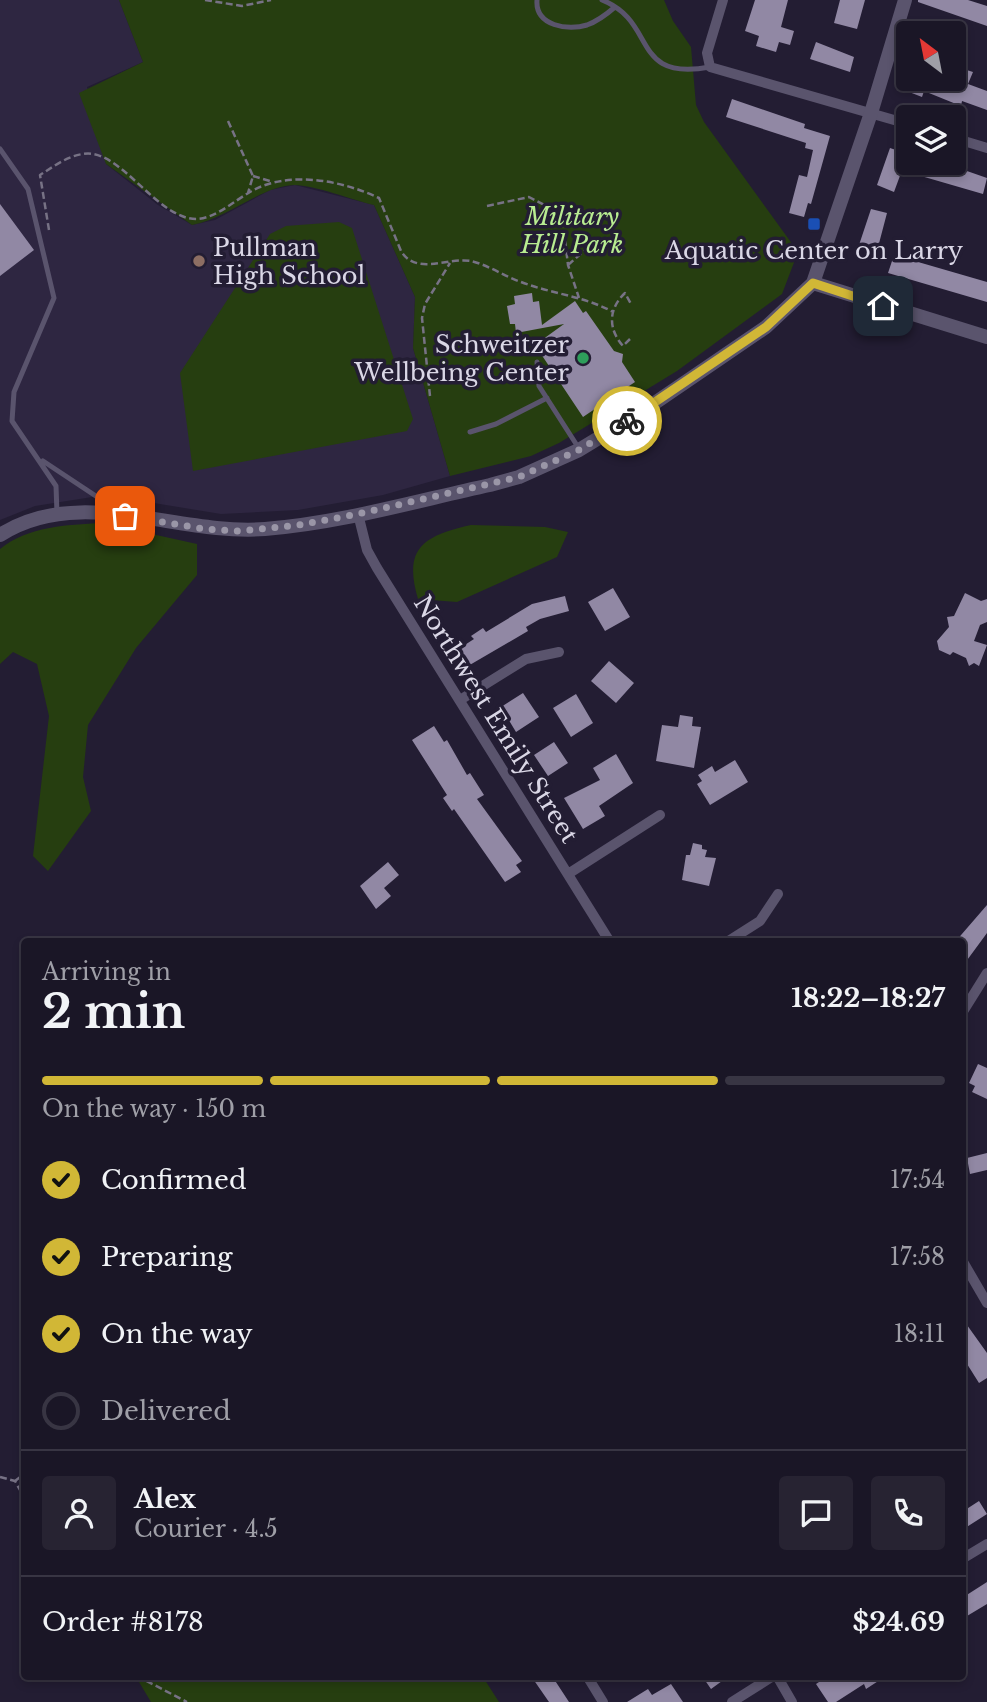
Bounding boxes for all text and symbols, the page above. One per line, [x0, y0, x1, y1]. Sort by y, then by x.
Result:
north arrow [896, 21, 966, 91]
map controls [896, 21, 966, 175]
button: layers [896, 105, 966, 175]
park label: Military Hill Park [520, 202, 623, 259]
marker: Aquatic Center on Larry [806, 216, 822, 232]
place label: Pullman High School [213, 233, 365, 290]
place label: Aquatic Center on Larry [664, 236, 964, 265]
marker: Pullman High School [191, 253, 207, 269]
pin [853, 276, 913, 336]
icon: home [864, 287, 902, 325]
place label: Schweitzer Wellbeing Center [353, 330, 570, 387]
marker: Schweitzer Wellbeing Center [575, 350, 591, 366]
courier [592, 386, 662, 456]
icon: bike [608, 402, 646, 440]
pin [95, 486, 155, 546]
icon: bag [106, 497, 144, 535]
street label: Northwest Emily Street [408, 590, 584, 848]
text: Arriving in [42, 958, 171, 986]
text: 18:22–18:27 [791, 982, 945, 1014]
text: 2 min [42, 983, 185, 1040]
text: On the way · 150 m [42, 1095, 266, 1123]
icon: check [42, 1161, 80, 1199]
text: Confirmed [101, 1164, 246, 1196]
text: 17:54 [890, 1166, 945, 1194]
icon: check [42, 1238, 80, 1276]
text: Preparing [101, 1241, 233, 1273]
text: 17:58 [890, 1243, 945, 1271]
icon: check [42, 1315, 80, 1353]
text: On the way [101, 1318, 253, 1350]
text: 18:11 [894, 1320, 945, 1348]
text: Delivered [101, 1395, 231, 1427]
button: person [42, 1476, 116, 1550]
button: chat [779, 1476, 853, 1550]
button: phone [871, 1476, 945, 1550]
text: Alex [134, 1483, 196, 1515]
text: Courier · 4.5 [134, 1515, 278, 1543]
text: Order #8178 [42, 1606, 204, 1638]
text: $24.69 [853, 1606, 945, 1638]

